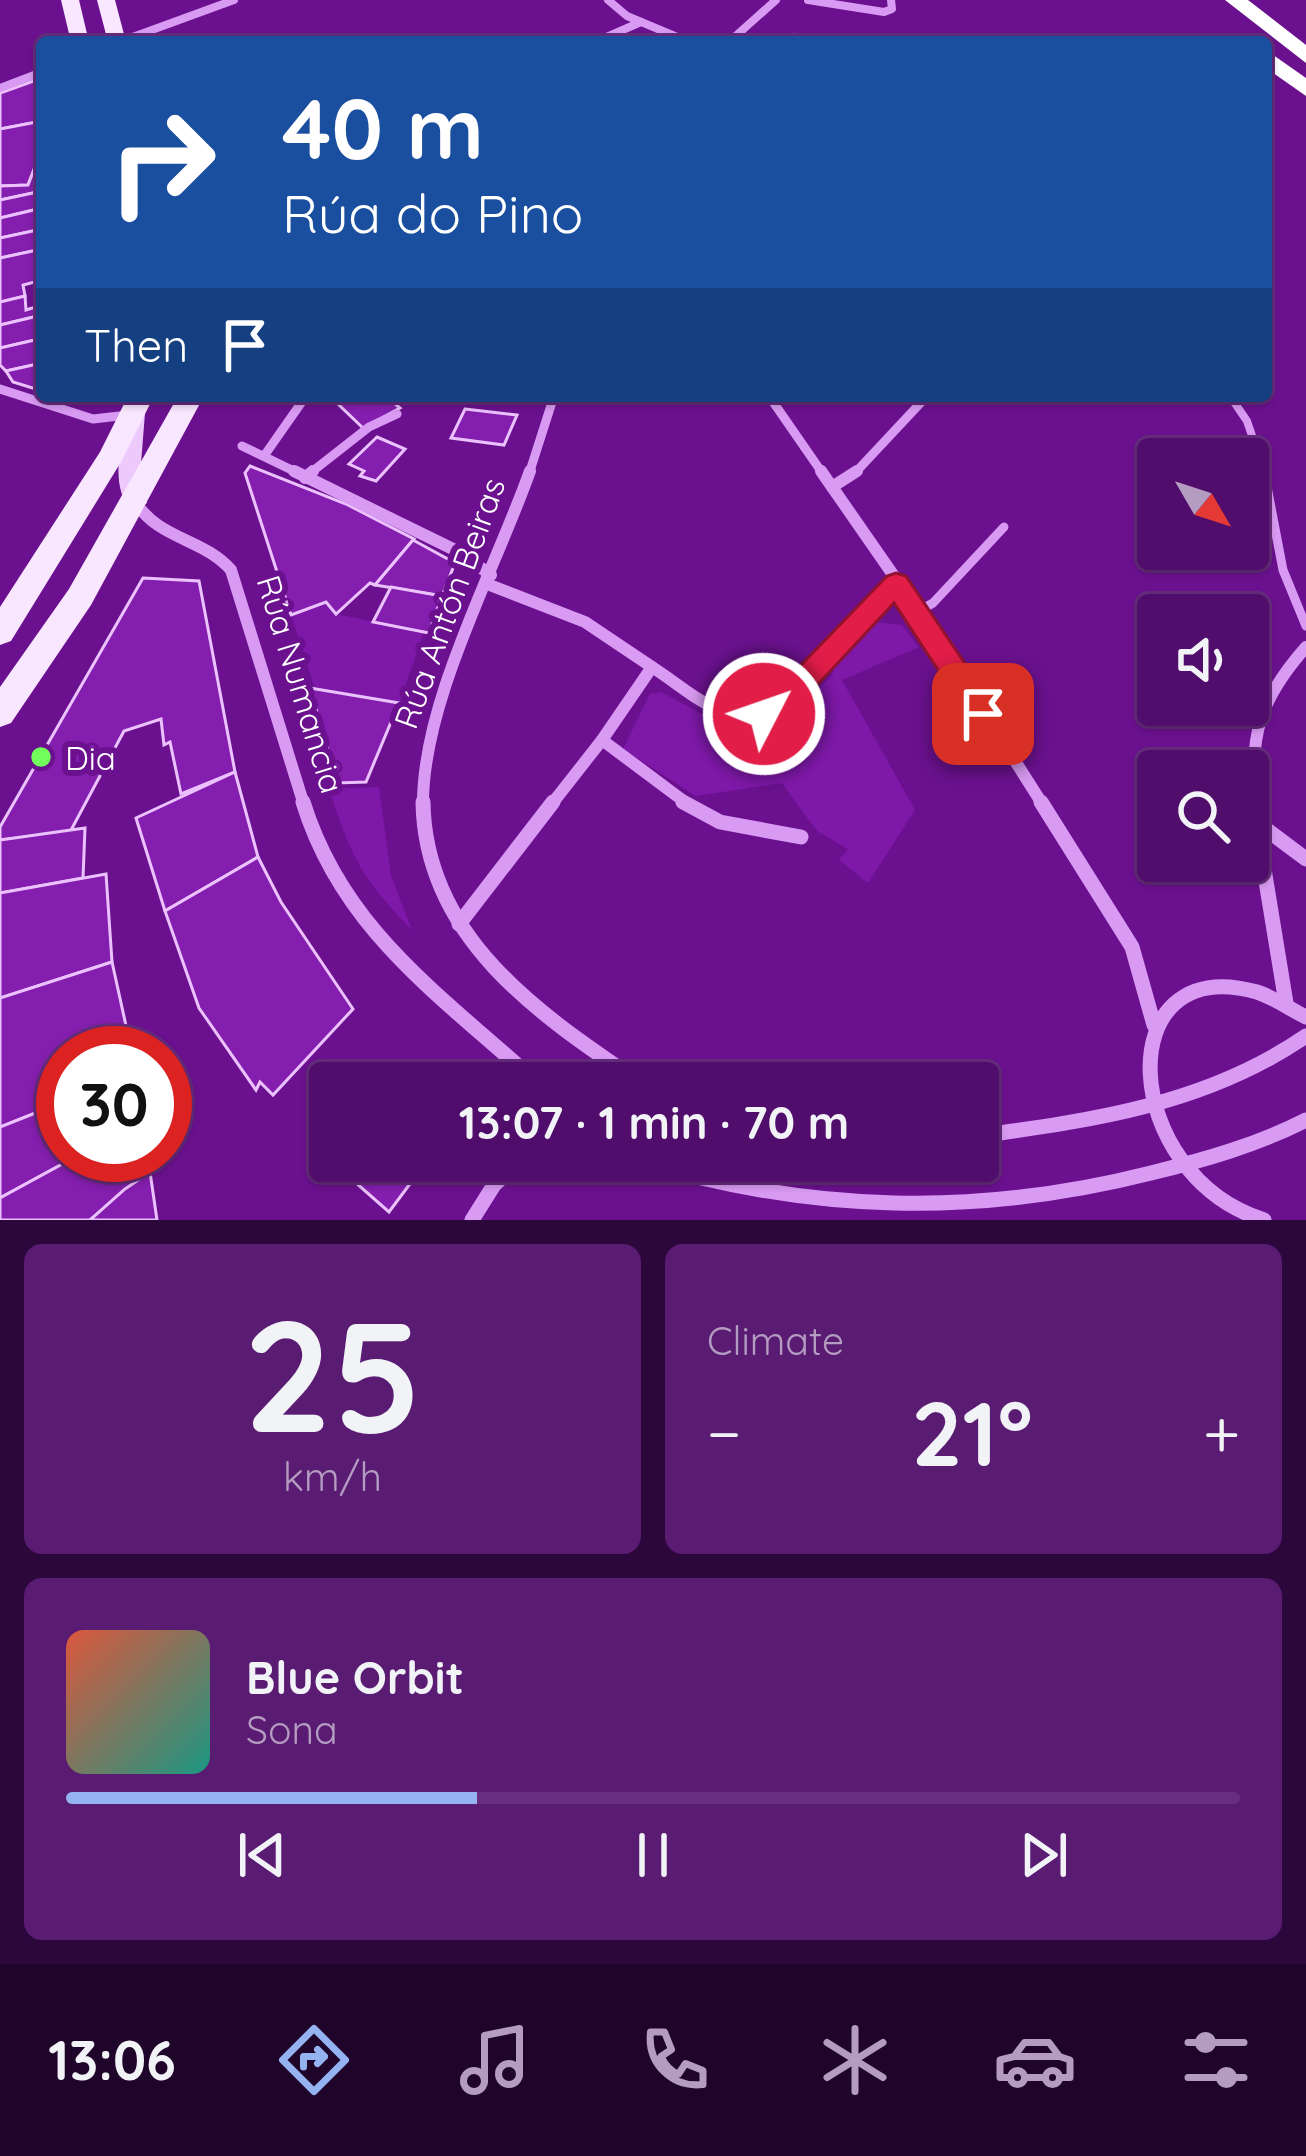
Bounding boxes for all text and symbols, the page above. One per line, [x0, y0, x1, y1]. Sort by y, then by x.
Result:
text: 40 m [282, 75, 484, 180]
icon: right [84, 84, 240, 240]
text: Rúa do Pino [282, 179, 583, 247]
icon: arrive [212, 312, 278, 378]
text: Then [84, 317, 188, 373]
north arrow [1137, 438, 1269, 570]
map controls [1137, 438, 1269, 882]
street label: Rúa Antón Beiras [385, 472, 513, 734]
street label: Rúa Numancia [248, 570, 354, 798]
button: sound [1137, 594, 1269, 726]
position arrow [701, 651, 827, 777]
pin [932, 663, 1034, 765]
icon: arrive [950, 681, 1016, 747]
place label: Dia [65, 737, 116, 778]
marker: Dia [28, 744, 54, 770]
button: search [1137, 750, 1269, 882]
speed limit sign: 30 [36, 1026, 192, 1182]
text: 13:07 · 1 min · 70 m [459, 1094, 849, 1150]
text: 25 [243, 1276, 422, 1471]
text: Climate [707, 1316, 844, 1365]
text: 21° [911, 1376, 1033, 1489]
text: − [707, 1391, 741, 1474]
text: + [1203, 1391, 1240, 1474]
text: km/h [283, 1452, 382, 1501]
text: Blue Orbit [246, 1649, 464, 1705]
text: Sona [246, 1705, 338, 1754]
icon: previous [229, 1822, 295, 1888]
icon: pause [620, 1822, 686, 1888]
icon: next [1011, 1822, 1077, 1888]
icon: directions [272, 2018, 356, 2102]
icon: music [453, 2018, 537, 2102]
icon: phone [633, 2018, 717, 2102]
icon: climate [813, 2018, 897, 2102]
icon: car [993, 2018, 1077, 2102]
icon: filters [1174, 2018, 1258, 2102]
text: 13:06 [48, 2026, 176, 2094]

